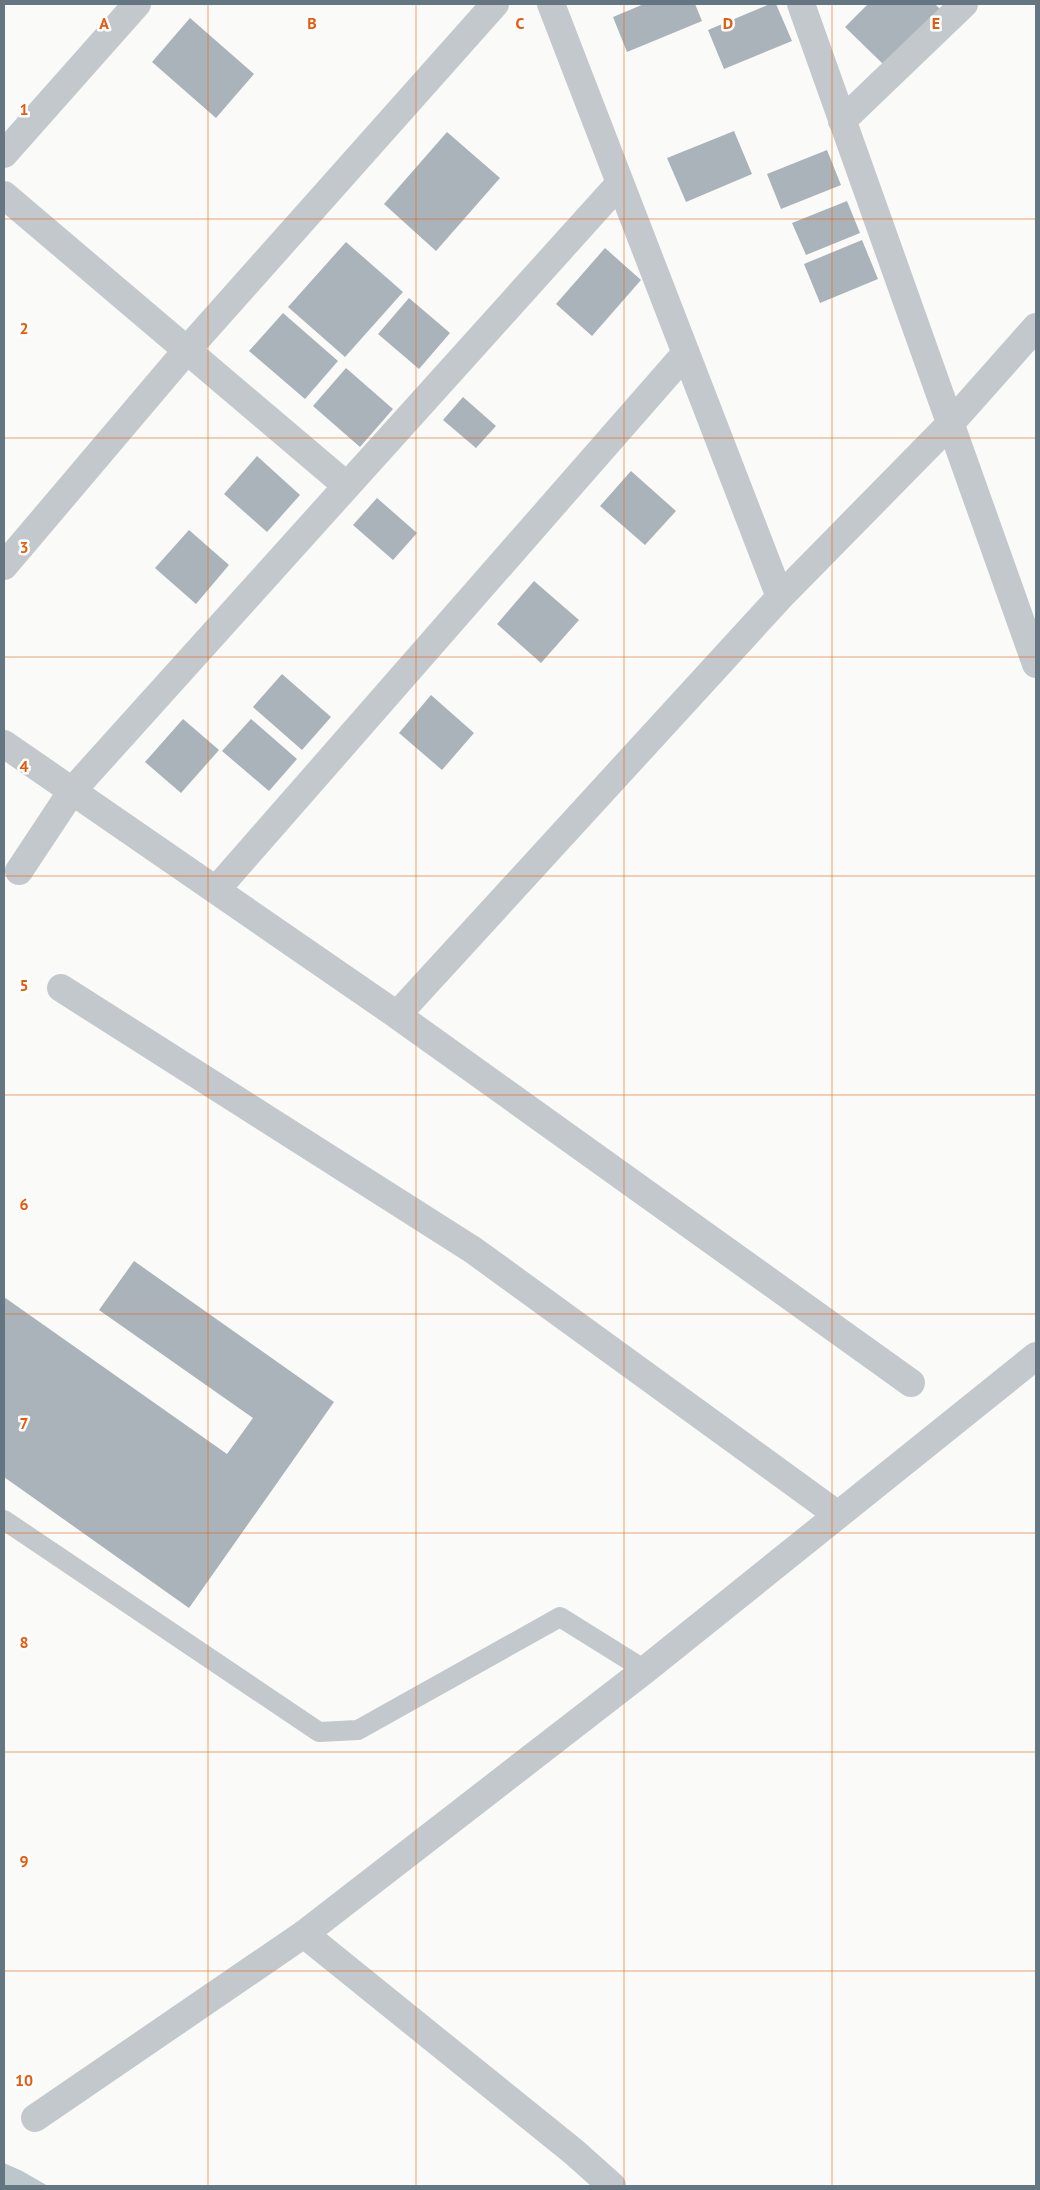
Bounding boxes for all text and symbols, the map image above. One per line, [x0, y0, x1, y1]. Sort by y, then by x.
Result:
text: A [99, 13, 109, 33]
text: B [307, 13, 317, 33]
text: C [516, 13, 525, 33]
text: D [723, 13, 733, 33]
text: E [932, 13, 940, 33]
text: 1 [19, 99, 29, 119]
text: 2 [19, 318, 29, 338]
text: 3 [19, 537, 29, 557]
text: 4 [19, 756, 29, 776]
text: 5 [19, 975, 29, 995]
text: 6 [19, 1194, 29, 1214]
text: 7 [19, 1413, 29, 1433]
text: 8 [19, 1632, 29, 1652]
text: 9 [19, 1851, 29, 1871]
text: 10 [15, 2070, 33, 2090]

